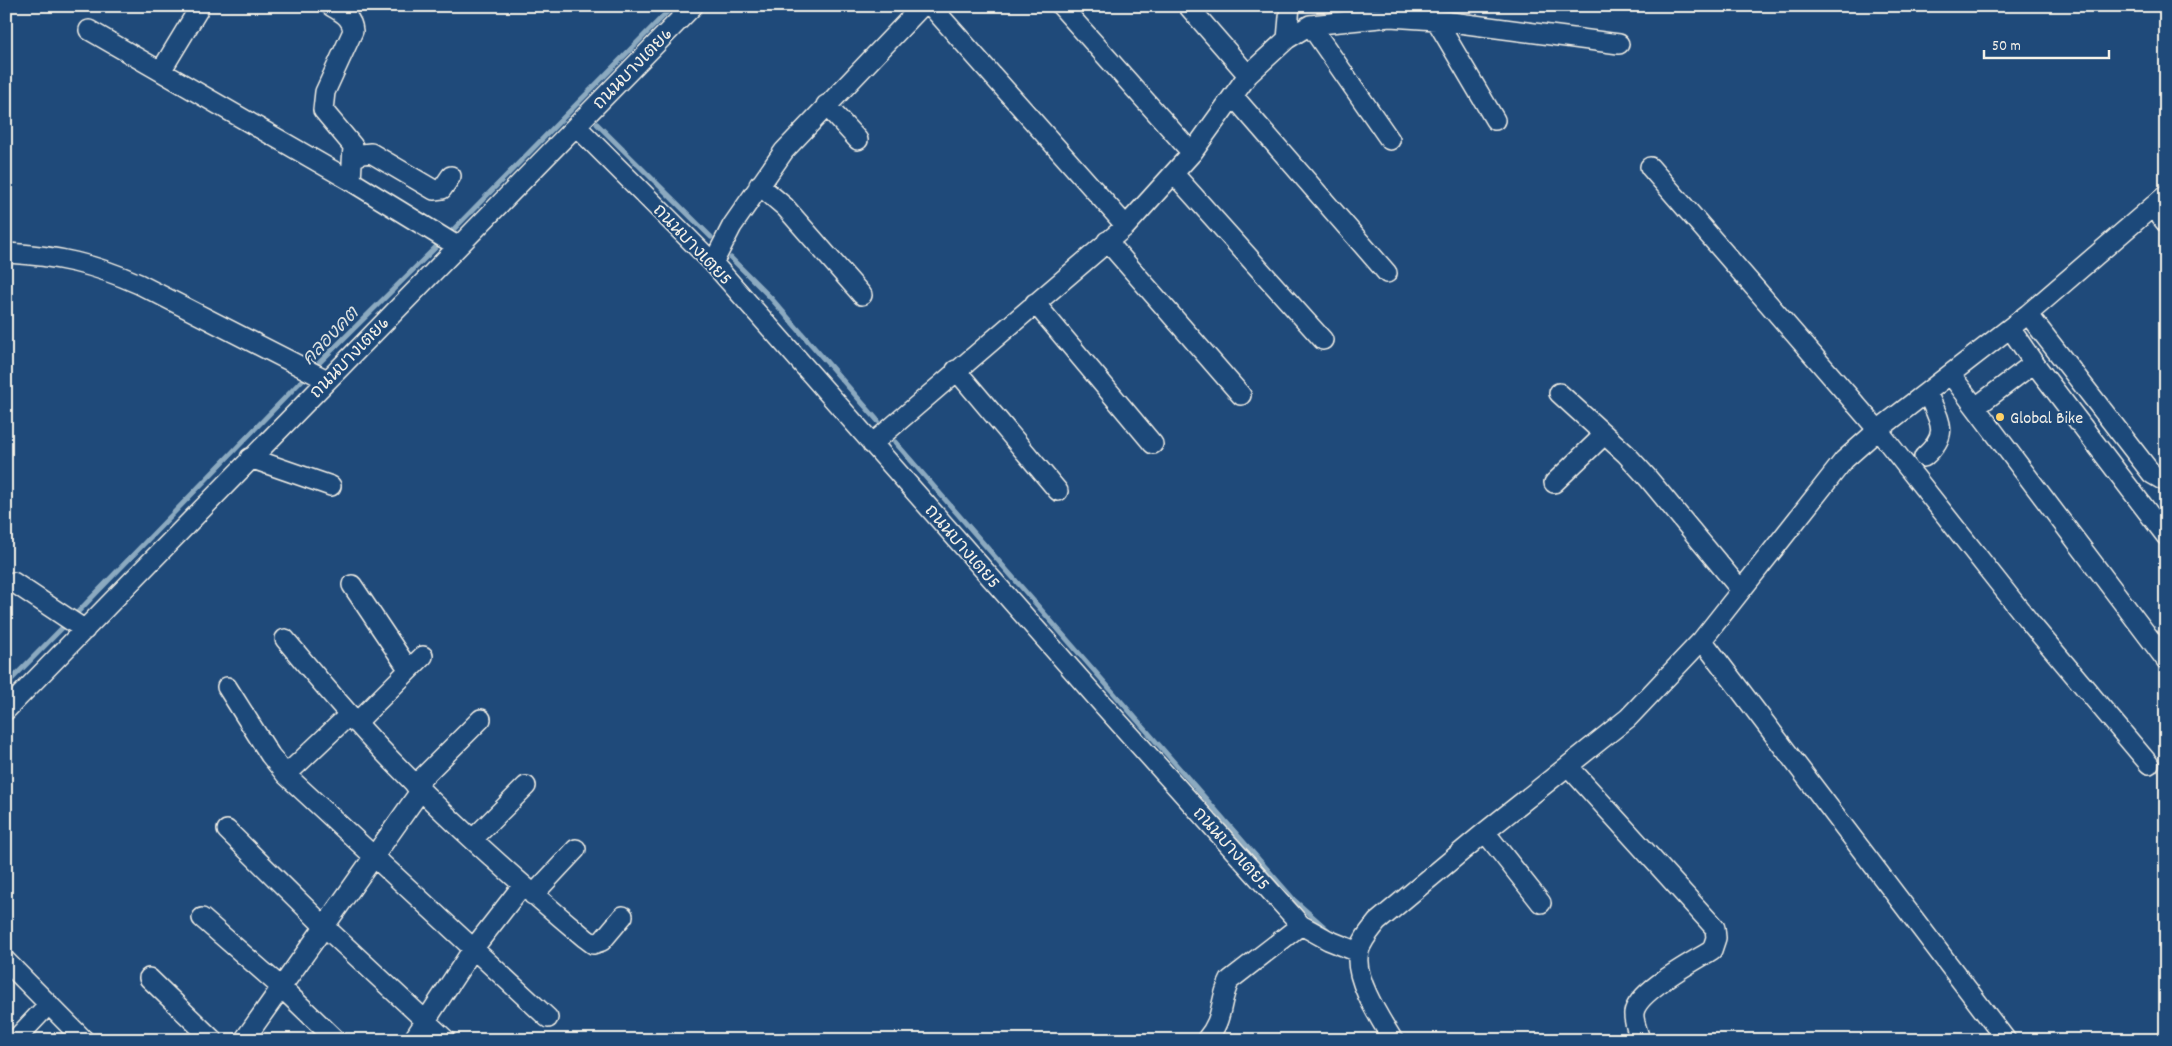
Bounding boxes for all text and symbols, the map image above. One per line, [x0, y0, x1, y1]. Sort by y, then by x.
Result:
street label: ถนนบางเตย6 [588, 23, 679, 116]
scale bar [1984, 28, 2110, 60]
text: 50 m [1992, 36, 2021, 58]
street label: ถนนบางเตย5 [646, 199, 737, 292]
water label: คลองคต [297, 301, 367, 373]
street label: ถนนบางเตย6 [305, 312, 396, 405]
place label: Global Bike [2010, 407, 2083, 432]
marker: Global Bike [1994, 411, 2006, 423]
street label: ถนนบางเตย5 [917, 500, 1005, 595]
street label: ถนนบางเตย5 [1186, 802, 1274, 897]

